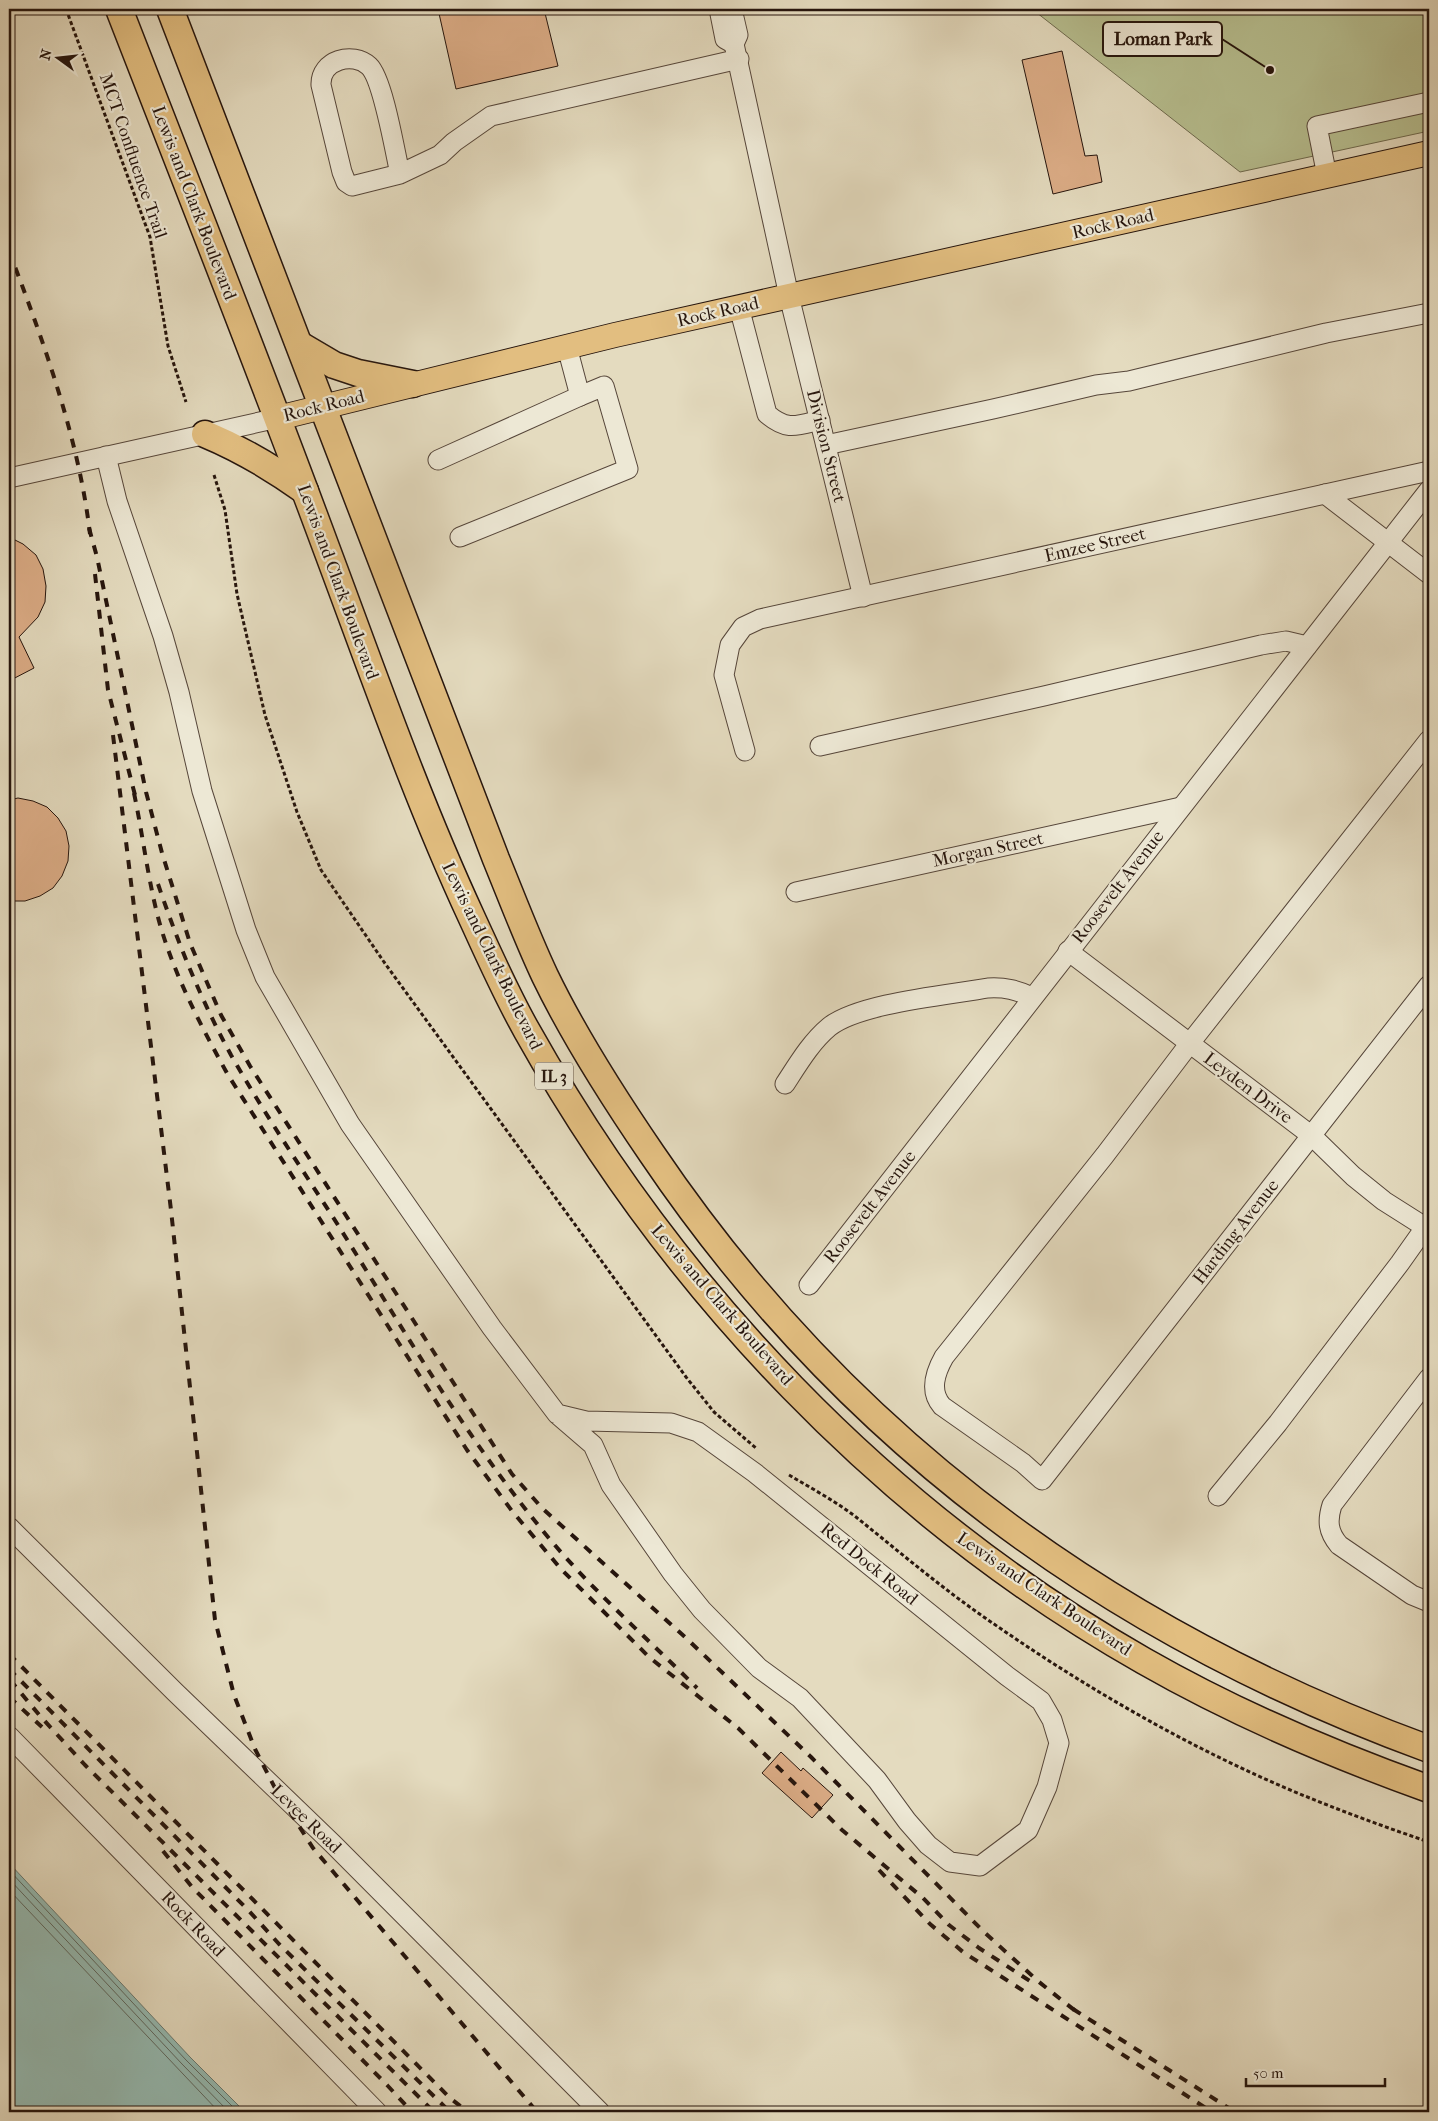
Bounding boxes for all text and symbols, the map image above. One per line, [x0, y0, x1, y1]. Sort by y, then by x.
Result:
callout: Loman Park [1103, 22, 1222, 56]
text: Loman Park [1114, 28, 1213, 50]
north arrow [32, 32, 82, 82]
text: N [36, 47, 56, 62]
street label: MCT Confluence Trail [95, 71, 171, 241]
street label: Lewis and Clark Boulevard [147, 103, 241, 303]
street label: Rock Road [1070, 204, 1156, 244]
street label: Rock Road [675, 292, 761, 332]
street label: Rock Road [281, 386, 367, 426]
street label: Division Street [802, 387, 850, 505]
street label: Lewis and Clark Boulevard [293, 482, 383, 683]
street label: Emzee Street [1042, 523, 1148, 567]
street label: Roosevelt Avenue [1068, 826, 1169, 948]
street label: Morgan Street [931, 828, 1046, 872]
street label: Lewis and Clark Boulevard [437, 859, 547, 1053]
street label: Leyden Drive [1200, 1048, 1297, 1128]
road number: IL 3 [535, 1062, 573, 1090]
street label: Roosevelt Avenue [820, 1146, 921, 1268]
street label: Harding Avenue [1189, 1175, 1283, 1289]
street label: Lewis and Clark Boulevard [646, 1220, 798, 1390]
street label: Red Dock Road [816, 1518, 922, 1610]
street label: Lewis and Clark Boulevard [953, 1528, 1135, 1660]
street label: Levee Road [266, 1780, 346, 1858]
street label: Rock Road [157, 1887, 230, 1961]
scale bar [1246, 2056, 1384, 2088]
text: 50 m [1253, 2064, 1284, 2082]

